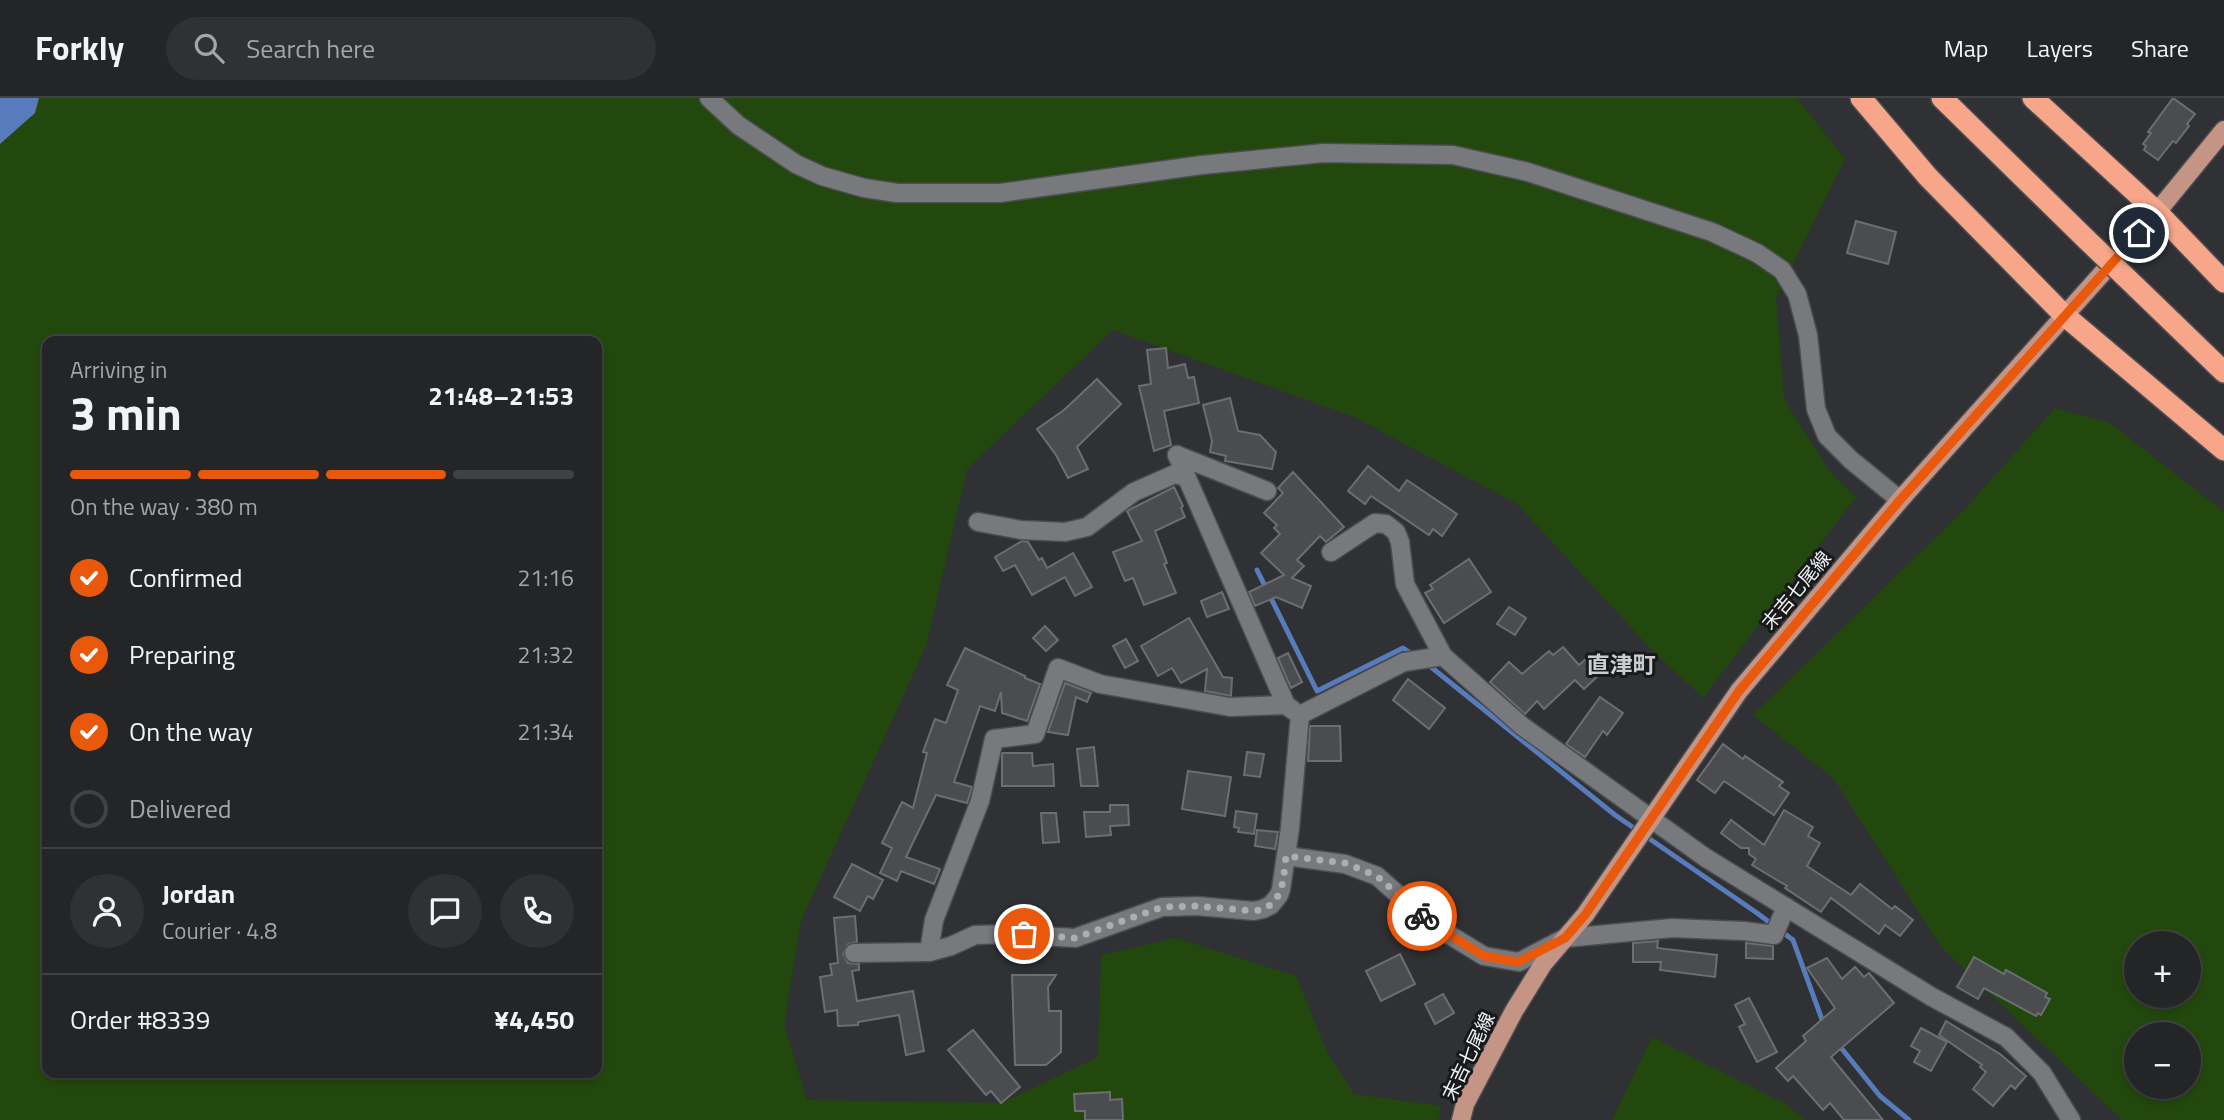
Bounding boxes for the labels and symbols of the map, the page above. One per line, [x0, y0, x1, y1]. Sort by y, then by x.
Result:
pin [2109, 203, 2169, 263]
street label: 末吉七尾線 [1754, 544, 1837, 635]
district label: 直津町 [1587, 647, 1656, 682]
courier [1387, 881, 1457, 951]
pin [994, 904, 1054, 964]
street label: 末吉七尾線 [1434, 1007, 1501, 1105]

